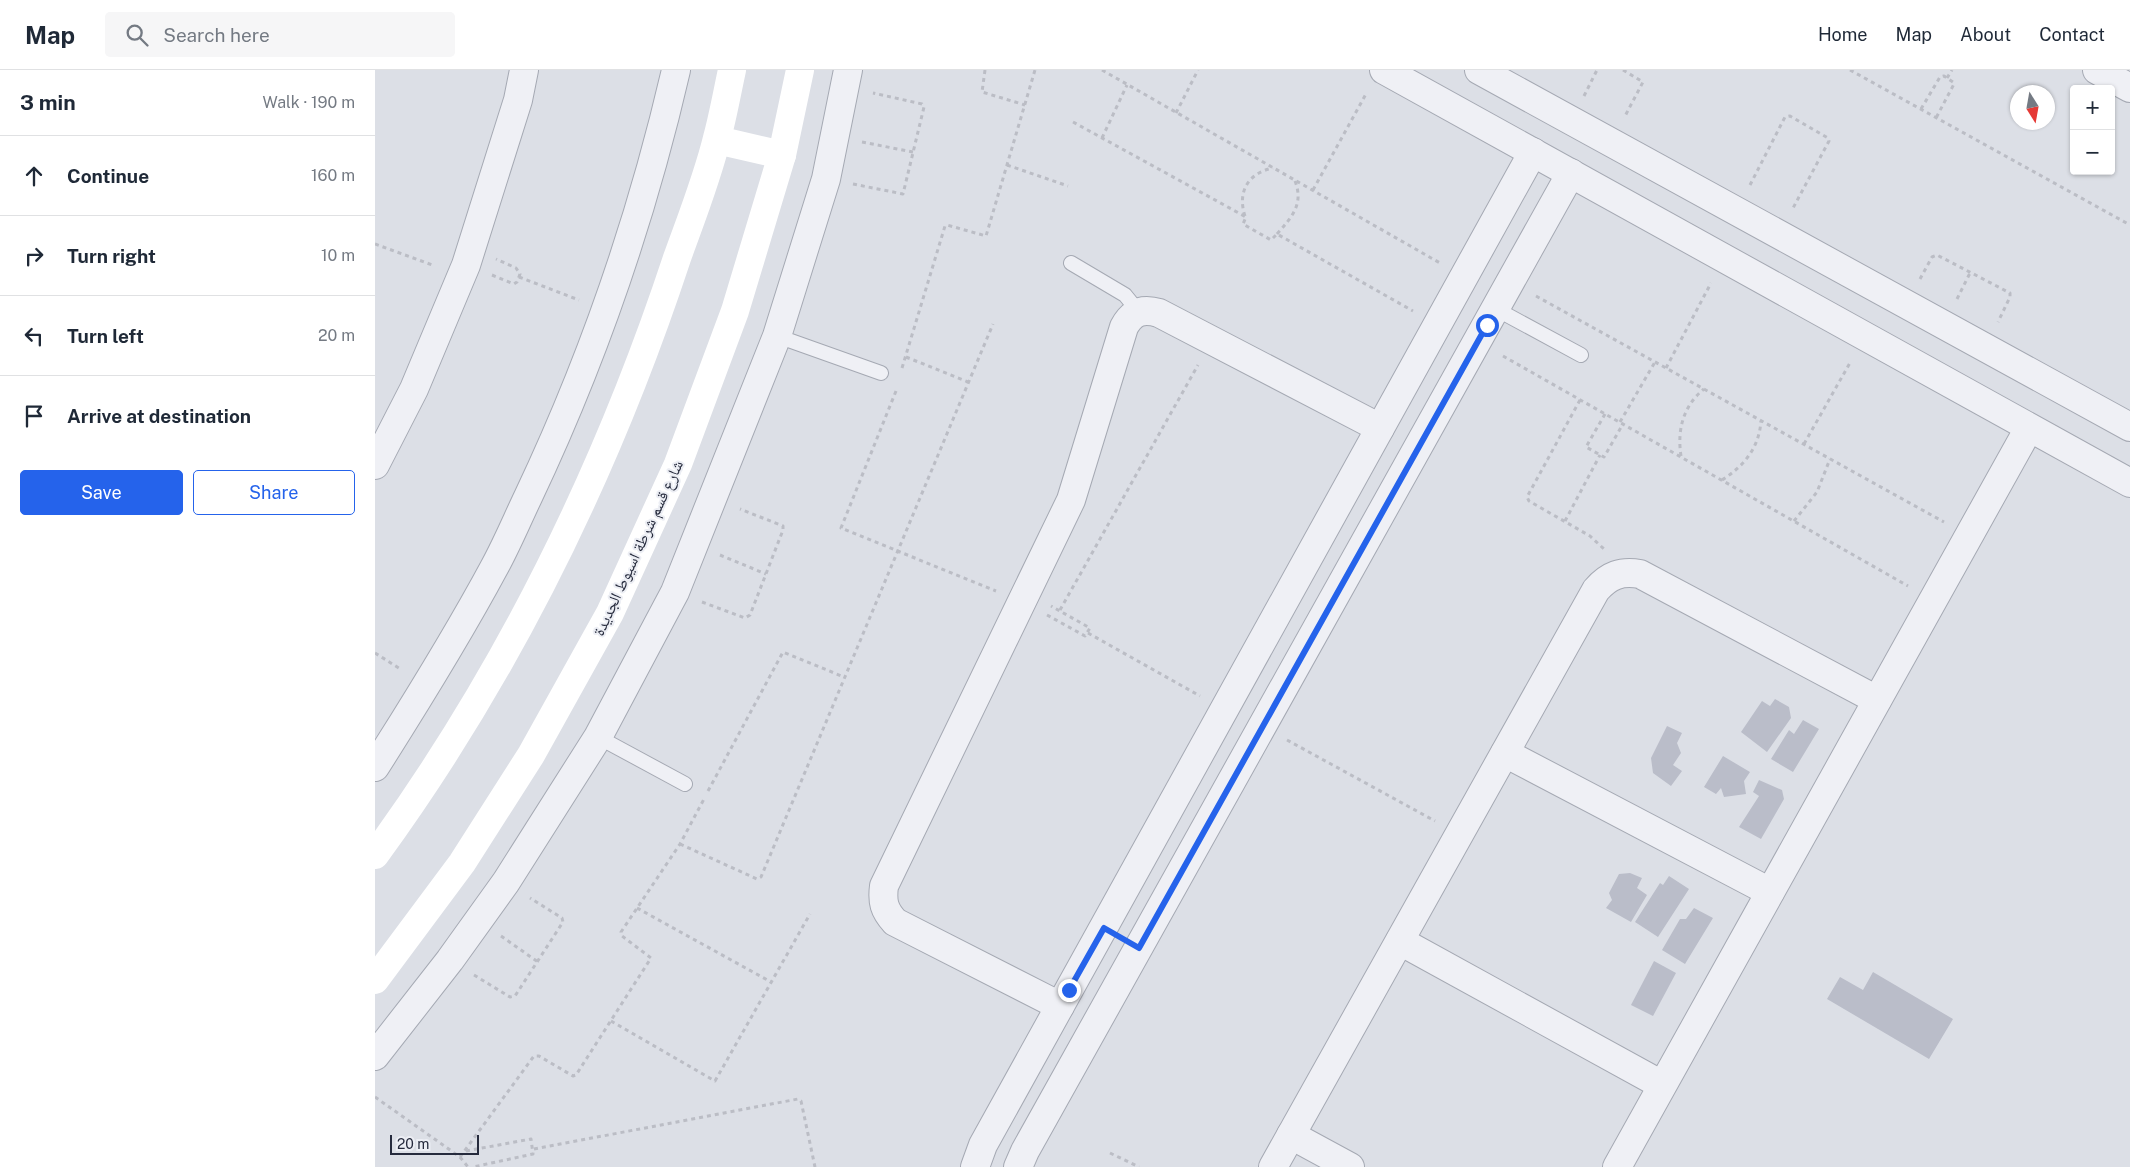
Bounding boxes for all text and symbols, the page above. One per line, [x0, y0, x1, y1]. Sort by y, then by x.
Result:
search box [105, 12, 455, 57]
text: Map [25, 21, 75, 49]
icon: search [123, 21, 151, 49]
text: Search here [163, 24, 270, 46]
text: Home [1818, 24, 1868, 45]
text: Map [1896, 24, 1932, 45]
text: About [1960, 24, 2011, 45]
text: Contact [2039, 24, 2105, 45]
north arrow [2010, 85, 2055, 130]
map controls [2070, 85, 2115, 175]
button: + [2070, 85, 2115, 130]
text: 3 min [20, 90, 76, 115]
text: Walk · 190 m [263, 93, 355, 112]
button: − [2070, 130, 2115, 175]
icon: ahead [20, 162, 48, 190]
text: Continue [67, 165, 149, 187]
text: 160 m [311, 166, 355, 185]
icon: right [20, 242, 48, 270]
text: Turn right [67, 245, 156, 267]
text: 10 m [321, 246, 355, 265]
route start [1476, 314, 1499, 337]
icon: left [20, 322, 48, 350]
text: Turn left [67, 325, 144, 347]
text: 20 m [318, 326, 355, 345]
icon: arrive [20, 402, 48, 430]
text: Arrive at destination [67, 405, 251, 427]
street label: شارع قسم شرطة اسيوط الجديدة [589, 457, 688, 639]
button: Save [20, 470, 183, 515]
button: Share [193, 470, 355, 515]
route end [1058, 979, 1081, 1002]
scale bar [390, 1132, 479, 1155]
text: 20 m [397, 1136, 429, 1152]

